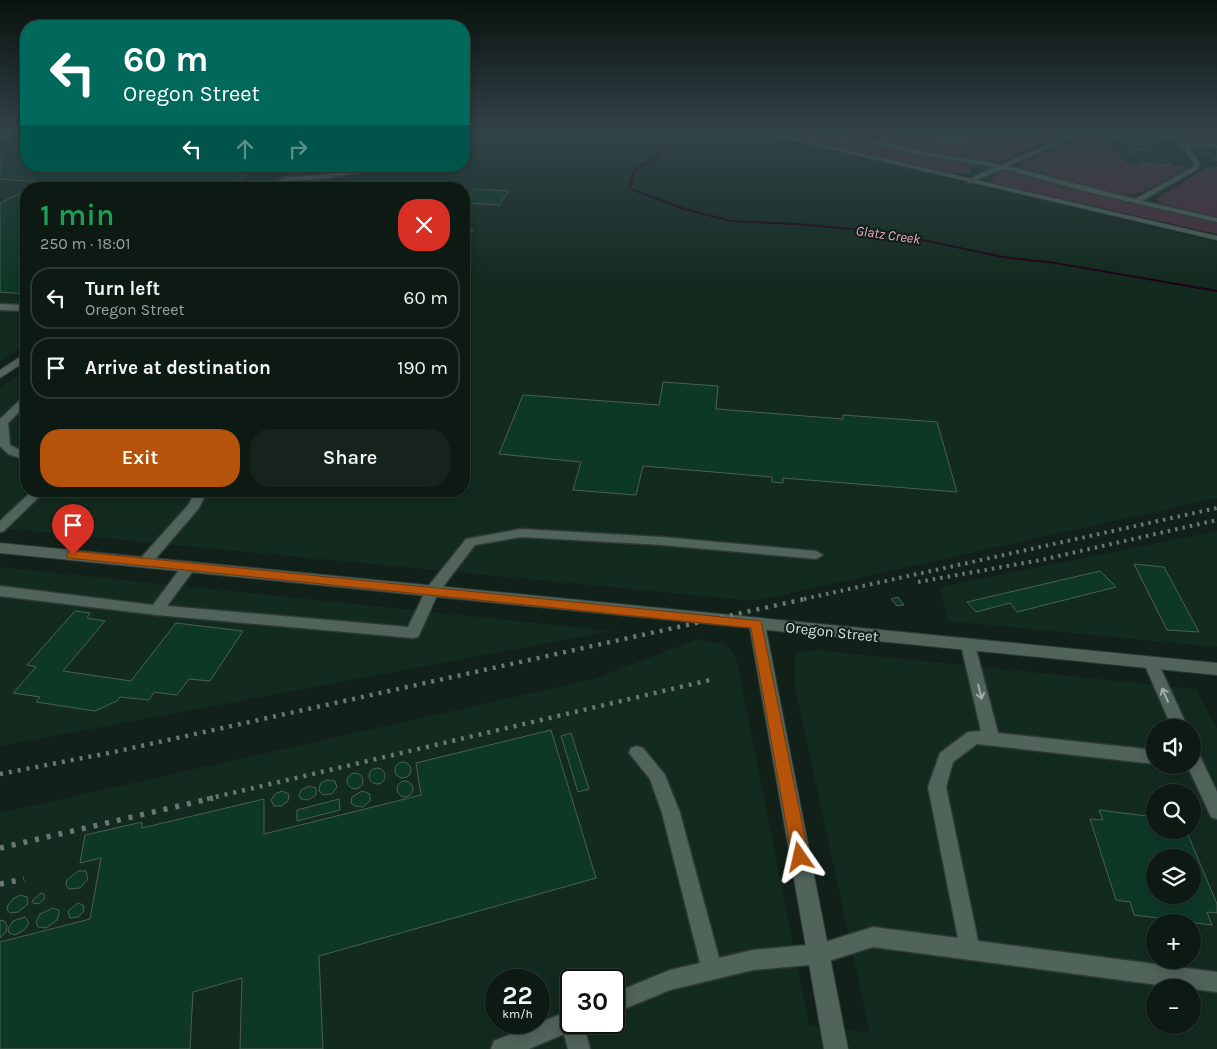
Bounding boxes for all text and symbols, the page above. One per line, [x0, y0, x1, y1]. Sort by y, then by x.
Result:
text: 60 m [123, 39, 208, 80]
icon: left [40, 40, 105, 105]
text: Oregon Street [123, 81, 260, 107]
icon: left [178, 135, 206, 163]
icon: ahead [231, 135, 259, 163]
icon: right [284, 135, 312, 163]
text: 1 min [40, 197, 114, 233]
button: close [398, 199, 450, 251]
water label: Glatz Creek [855, 222, 922, 248]
text: 250 m · 18:01 [40, 234, 131, 253]
text: Turn left [85, 278, 160, 300]
icon: left [42, 284, 70, 312]
text: 60 m [404, 287, 448, 309]
text: Oregon Street [85, 300, 184, 319]
icon: arrive [42, 354, 70, 382]
text: Arrive at destination [85, 357, 271, 379]
text: 190 m [397, 357, 448, 379]
button: Exit [40, 429, 240, 487]
button: Share [250, 429, 450, 487]
pin [52, 504, 94, 555]
icon: arrive [59, 511, 87, 539]
street label: Oregon Street [785, 618, 880, 646]
one-way arrow [975, 683, 985, 699]
one-way arrow [1160, 688, 1170, 703]
map controls [1146, 719, 1201, 1034]
button: sound [1146, 719, 1201, 774]
button: search [1146, 784, 1201, 839]
position arrow [773, 830, 825, 882]
button: layers [1146, 849, 1201, 904]
button: + [1146, 914, 1201, 969]
speed limit sign: 30 [560, 969, 625, 1034]
button: − [1146, 979, 1201, 1034]
text: 22 [502, 981, 533, 1010]
text: km/h [502, 1007, 533, 1021]

